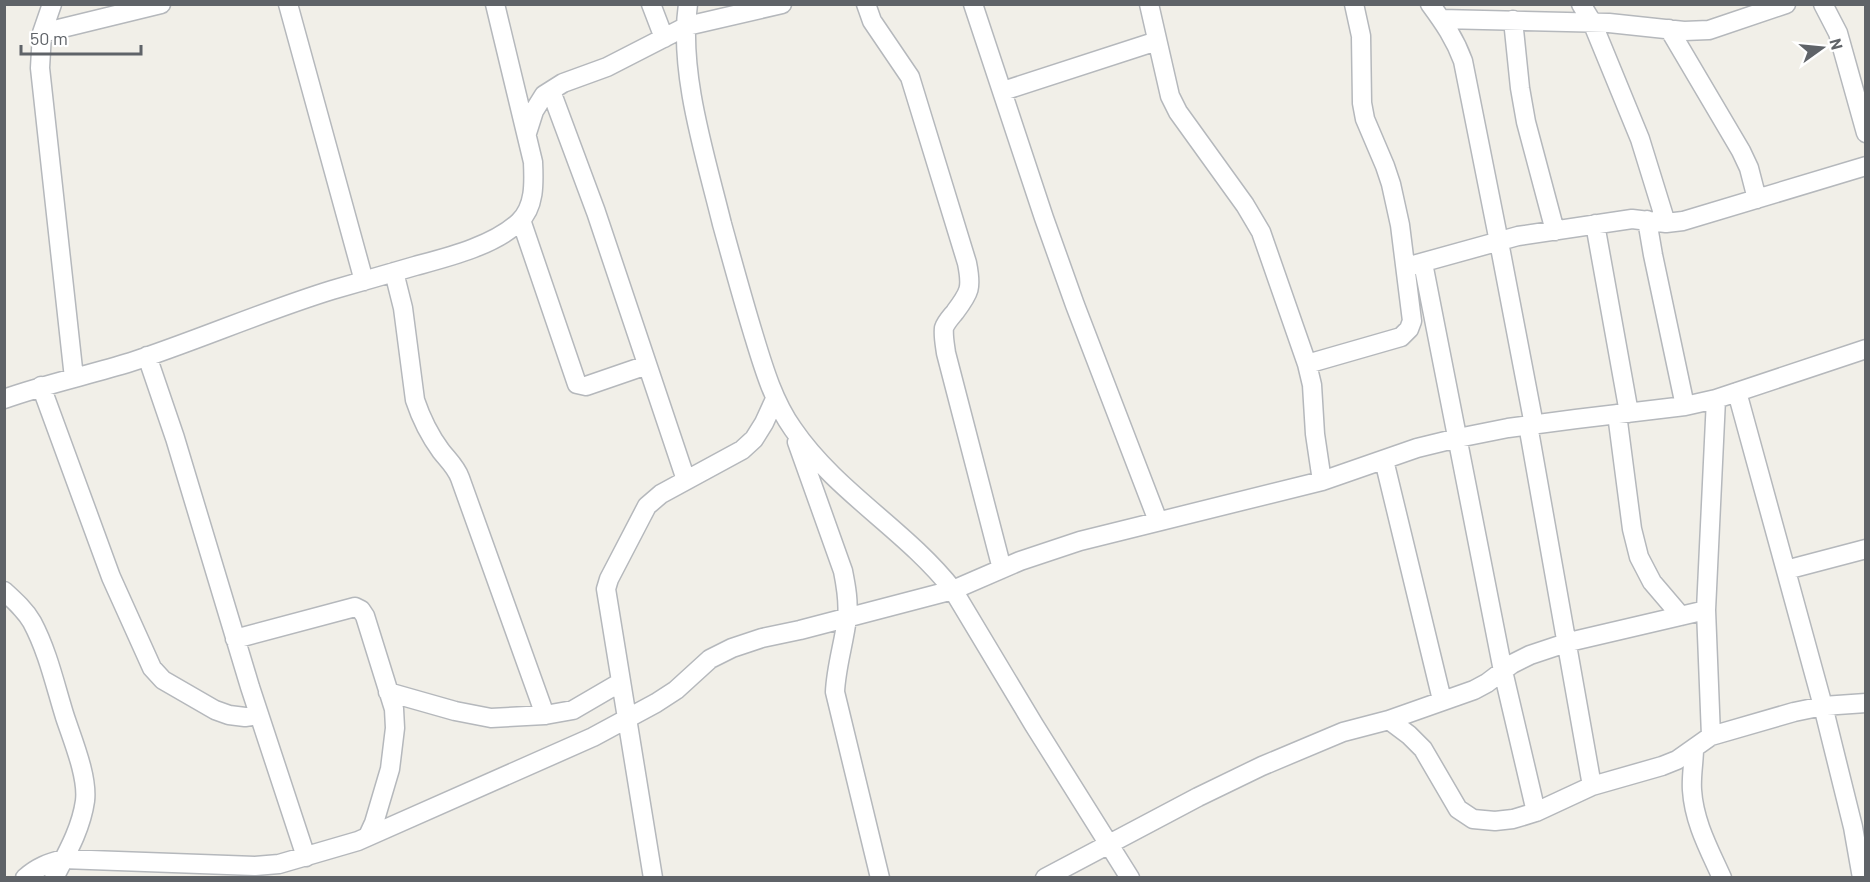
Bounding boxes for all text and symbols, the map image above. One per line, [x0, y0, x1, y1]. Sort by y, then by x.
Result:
scale bar [21, 18, 141, 56]
north arrow [1792, 18, 1852, 78]
text: 50 m [30, 27, 68, 49]
text: N [1826, 36, 1848, 52]

